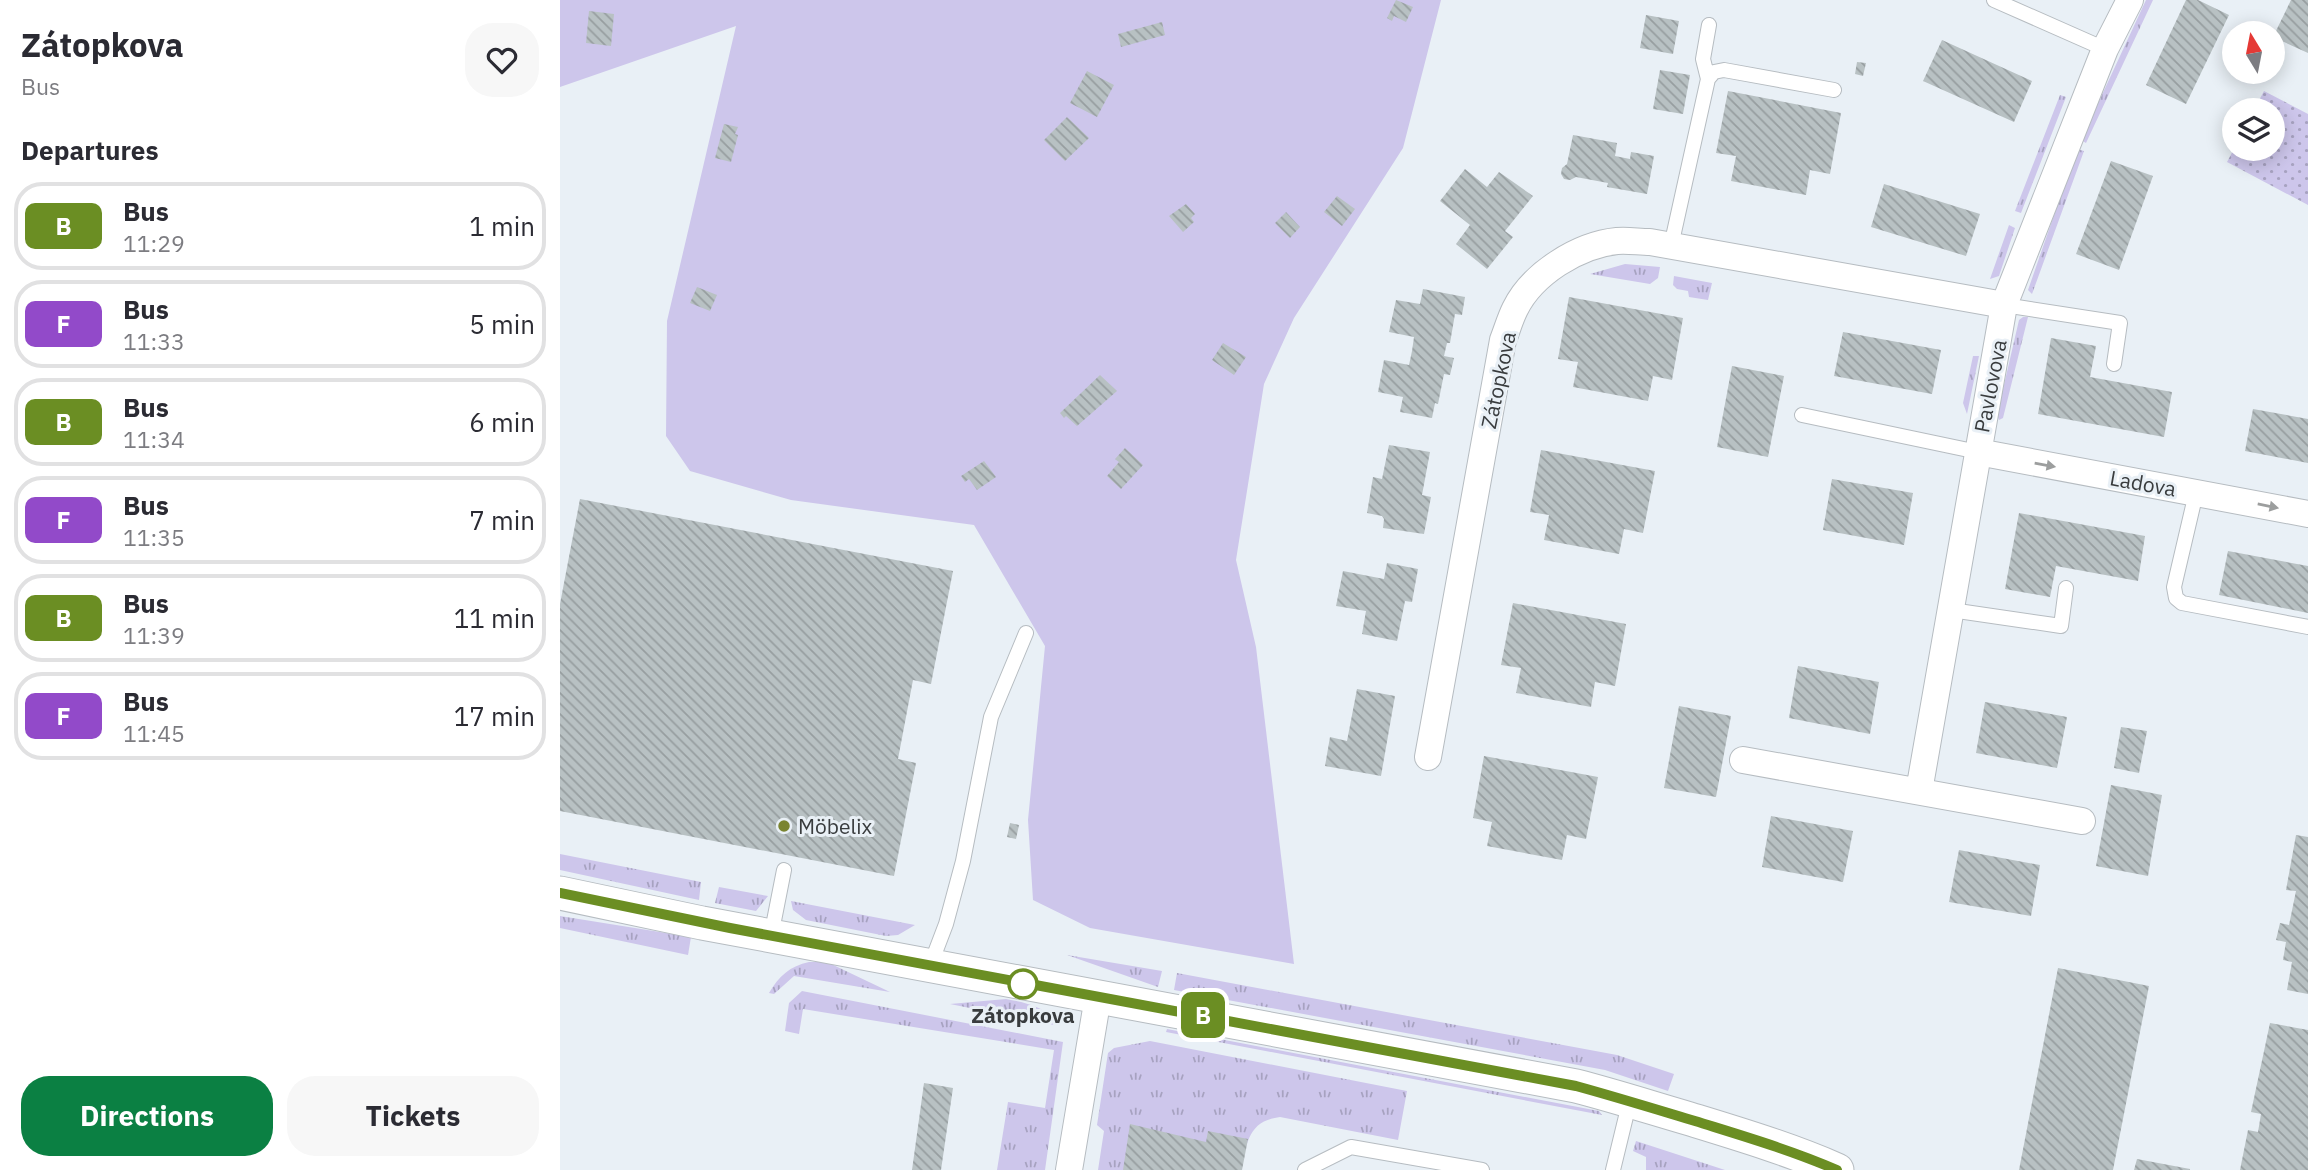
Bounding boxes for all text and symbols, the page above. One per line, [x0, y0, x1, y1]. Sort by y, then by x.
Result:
north arrow [2222, 21, 2286, 84]
map controls [2222, 21, 2285, 161]
text: Zátopkova [21, 23, 184, 66]
button: heart [465, 23, 539, 97]
text: Bus [21, 71, 60, 101]
button: layers [2222, 98, 2285, 161]
text: Departures [21, 133, 159, 167]
text: Bus [123, 194, 169, 228]
text: 1 min [469, 209, 535, 243]
text: B [55, 210, 72, 242]
text: 11:29 [123, 228, 185, 258]
text: Bus [123, 292, 169, 326]
text: 5 min [469, 307, 535, 341]
text: F [56, 308, 71, 340]
text: 11:33 [123, 326, 185, 356]
street label: Zátopkova [1474, 329, 1522, 431]
street label: Pavlovova [1967, 337, 2013, 435]
text: Bus [123, 390, 169, 424]
text: 6 min [469, 405, 535, 439]
text: B [55, 406, 72, 438]
text: 11:34 [123, 424, 185, 454]
one-way arrow [2034, 460, 2056, 471]
street label: Ladova [2108, 463, 2178, 503]
text: Bus [123, 488, 169, 522]
one-way arrow [2257, 501, 2279, 512]
text: 7 min [469, 503, 535, 537]
text: F [56, 504, 71, 536]
text: 11:35 [123, 522, 185, 552]
text: Bus [123, 586, 169, 620]
text: 11 min [454, 601, 535, 635]
text: B [55, 602, 72, 634]
text: 11:39 [123, 620, 185, 650]
text: Bus [123, 684, 169, 718]
text: 17 min [454, 699, 535, 733]
text: F [56, 700, 71, 732]
text: 11:45 [123, 718, 185, 748]
place label: Möbelix [798, 812, 872, 840]
marker: Möbelix [776, 818, 792, 834]
marker: Zátopkova [1008, 969, 1038, 999]
line badge: B [1180, 992, 1226, 1038]
text: B [1195, 999, 1211, 1031]
place label: Zátopkova [971, 1001, 1075, 1029]
button: Directions [21, 1076, 273, 1156]
button: Tickets [287, 1076, 539, 1156]

